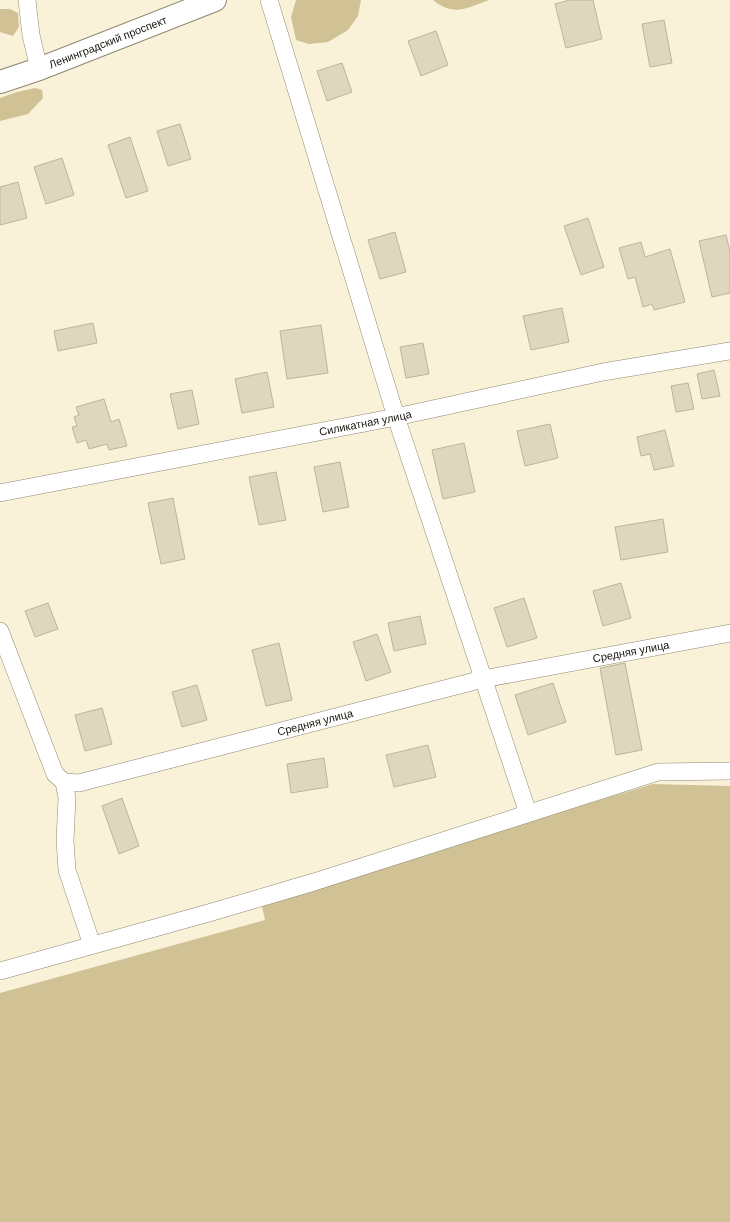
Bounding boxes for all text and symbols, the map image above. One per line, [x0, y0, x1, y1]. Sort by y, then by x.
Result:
street label: Ленинградский проспект [47, 13, 169, 71]
street label: Силикатная улица [318, 407, 414, 439]
street label: Средняя улица [592, 637, 671, 665]
street label: Средняя улица [276, 706, 355, 739]

